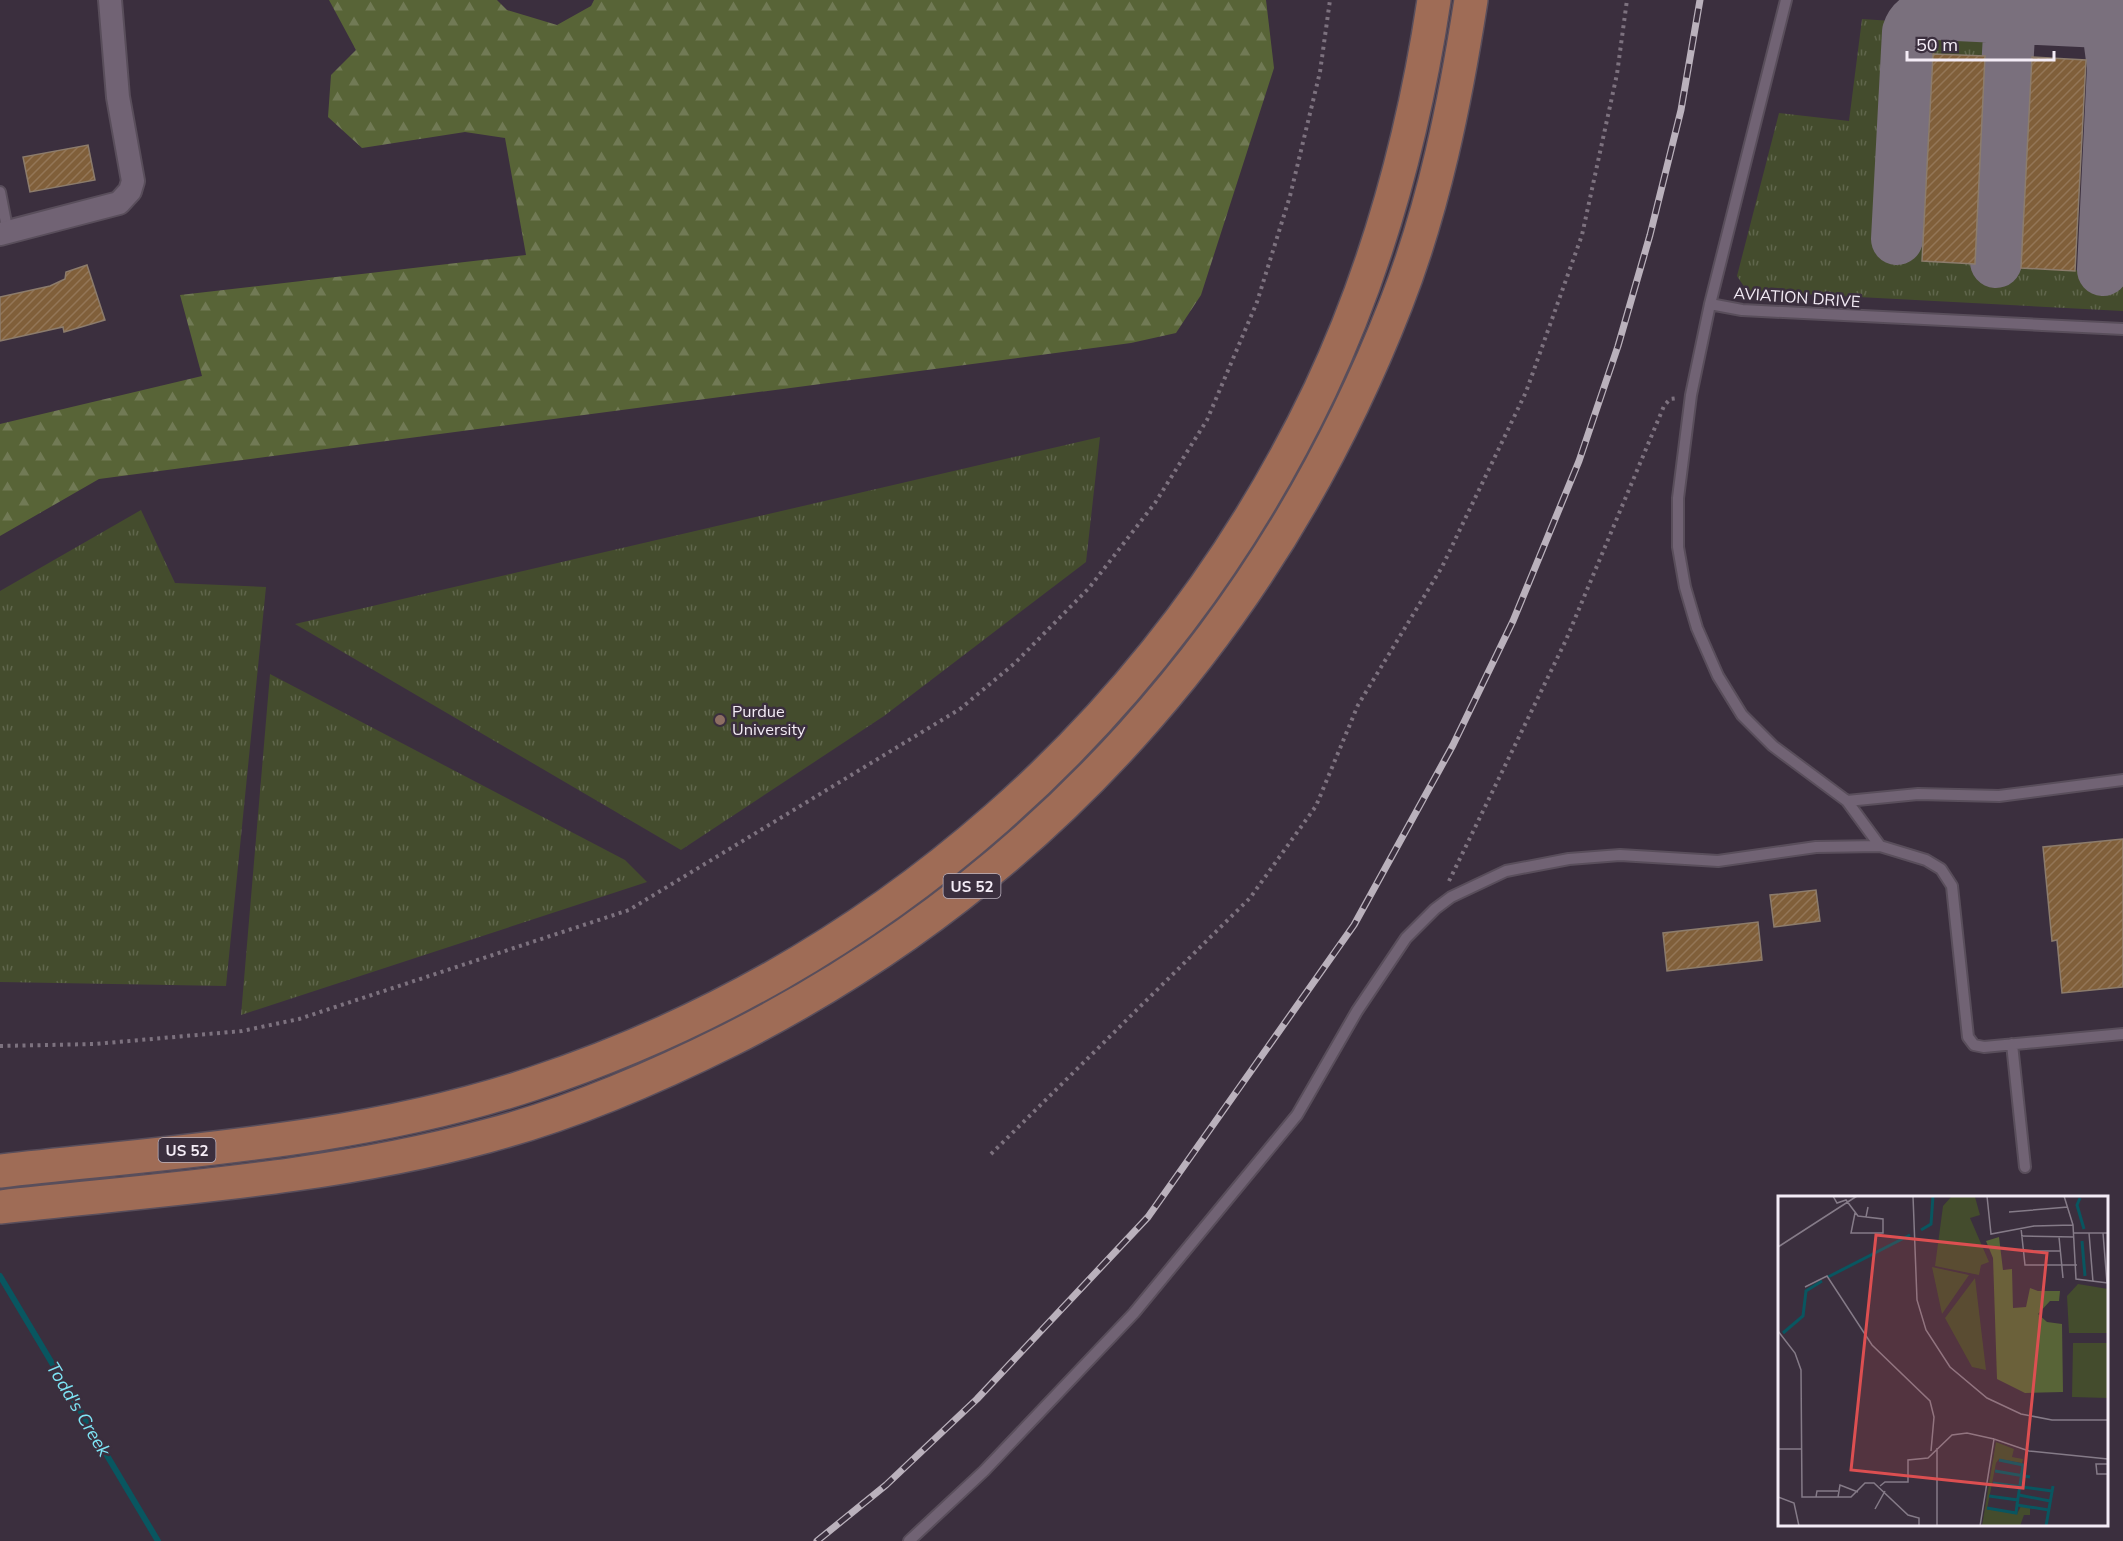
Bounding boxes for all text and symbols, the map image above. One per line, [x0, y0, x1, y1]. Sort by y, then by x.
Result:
scale bar [1907, 24, 2054, 62]
text: 50 m [1916, 33, 1958, 56]
street label: AVIATION DRIVE [1733, 283, 1861, 311]
place label: Purdue University [732, 701, 806, 739]
marker: Purdue University [713, 713, 727, 727]
road number: US 52 [944, 874, 1000, 898]
road number: US 52 [158, 1138, 216, 1162]
inset map [1778, 1196, 2108, 1526]
water label: Todd's Creek [42, 1357, 117, 1461]

